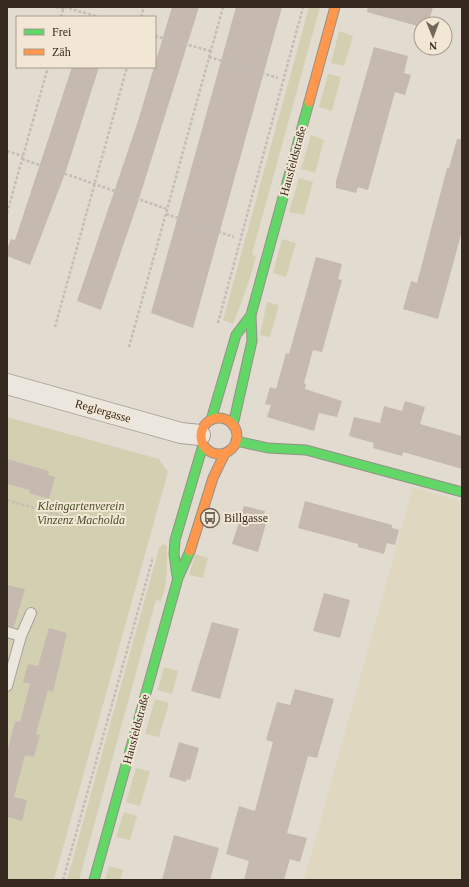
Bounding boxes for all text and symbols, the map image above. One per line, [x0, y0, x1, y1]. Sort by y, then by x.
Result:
legend [16, 16, 156, 68]
north arrow [413, 16, 453, 56]
text: Frei [52, 25, 72, 39]
text: N [429, 40, 437, 52]
text: Zäh [52, 45, 71, 59]
street label: Hausfeldstraße [277, 124, 309, 198]
street label: Reglergasse [73, 396, 133, 426]
park label: Kleingartenverein Vinzenz Macholda [37, 499, 125, 527]
bus stop icon: Billgasse [199, 507, 221, 529]
place label: Billgasse [224, 511, 268, 525]
street label: Hausfeldstraße [120, 692, 152, 766]

